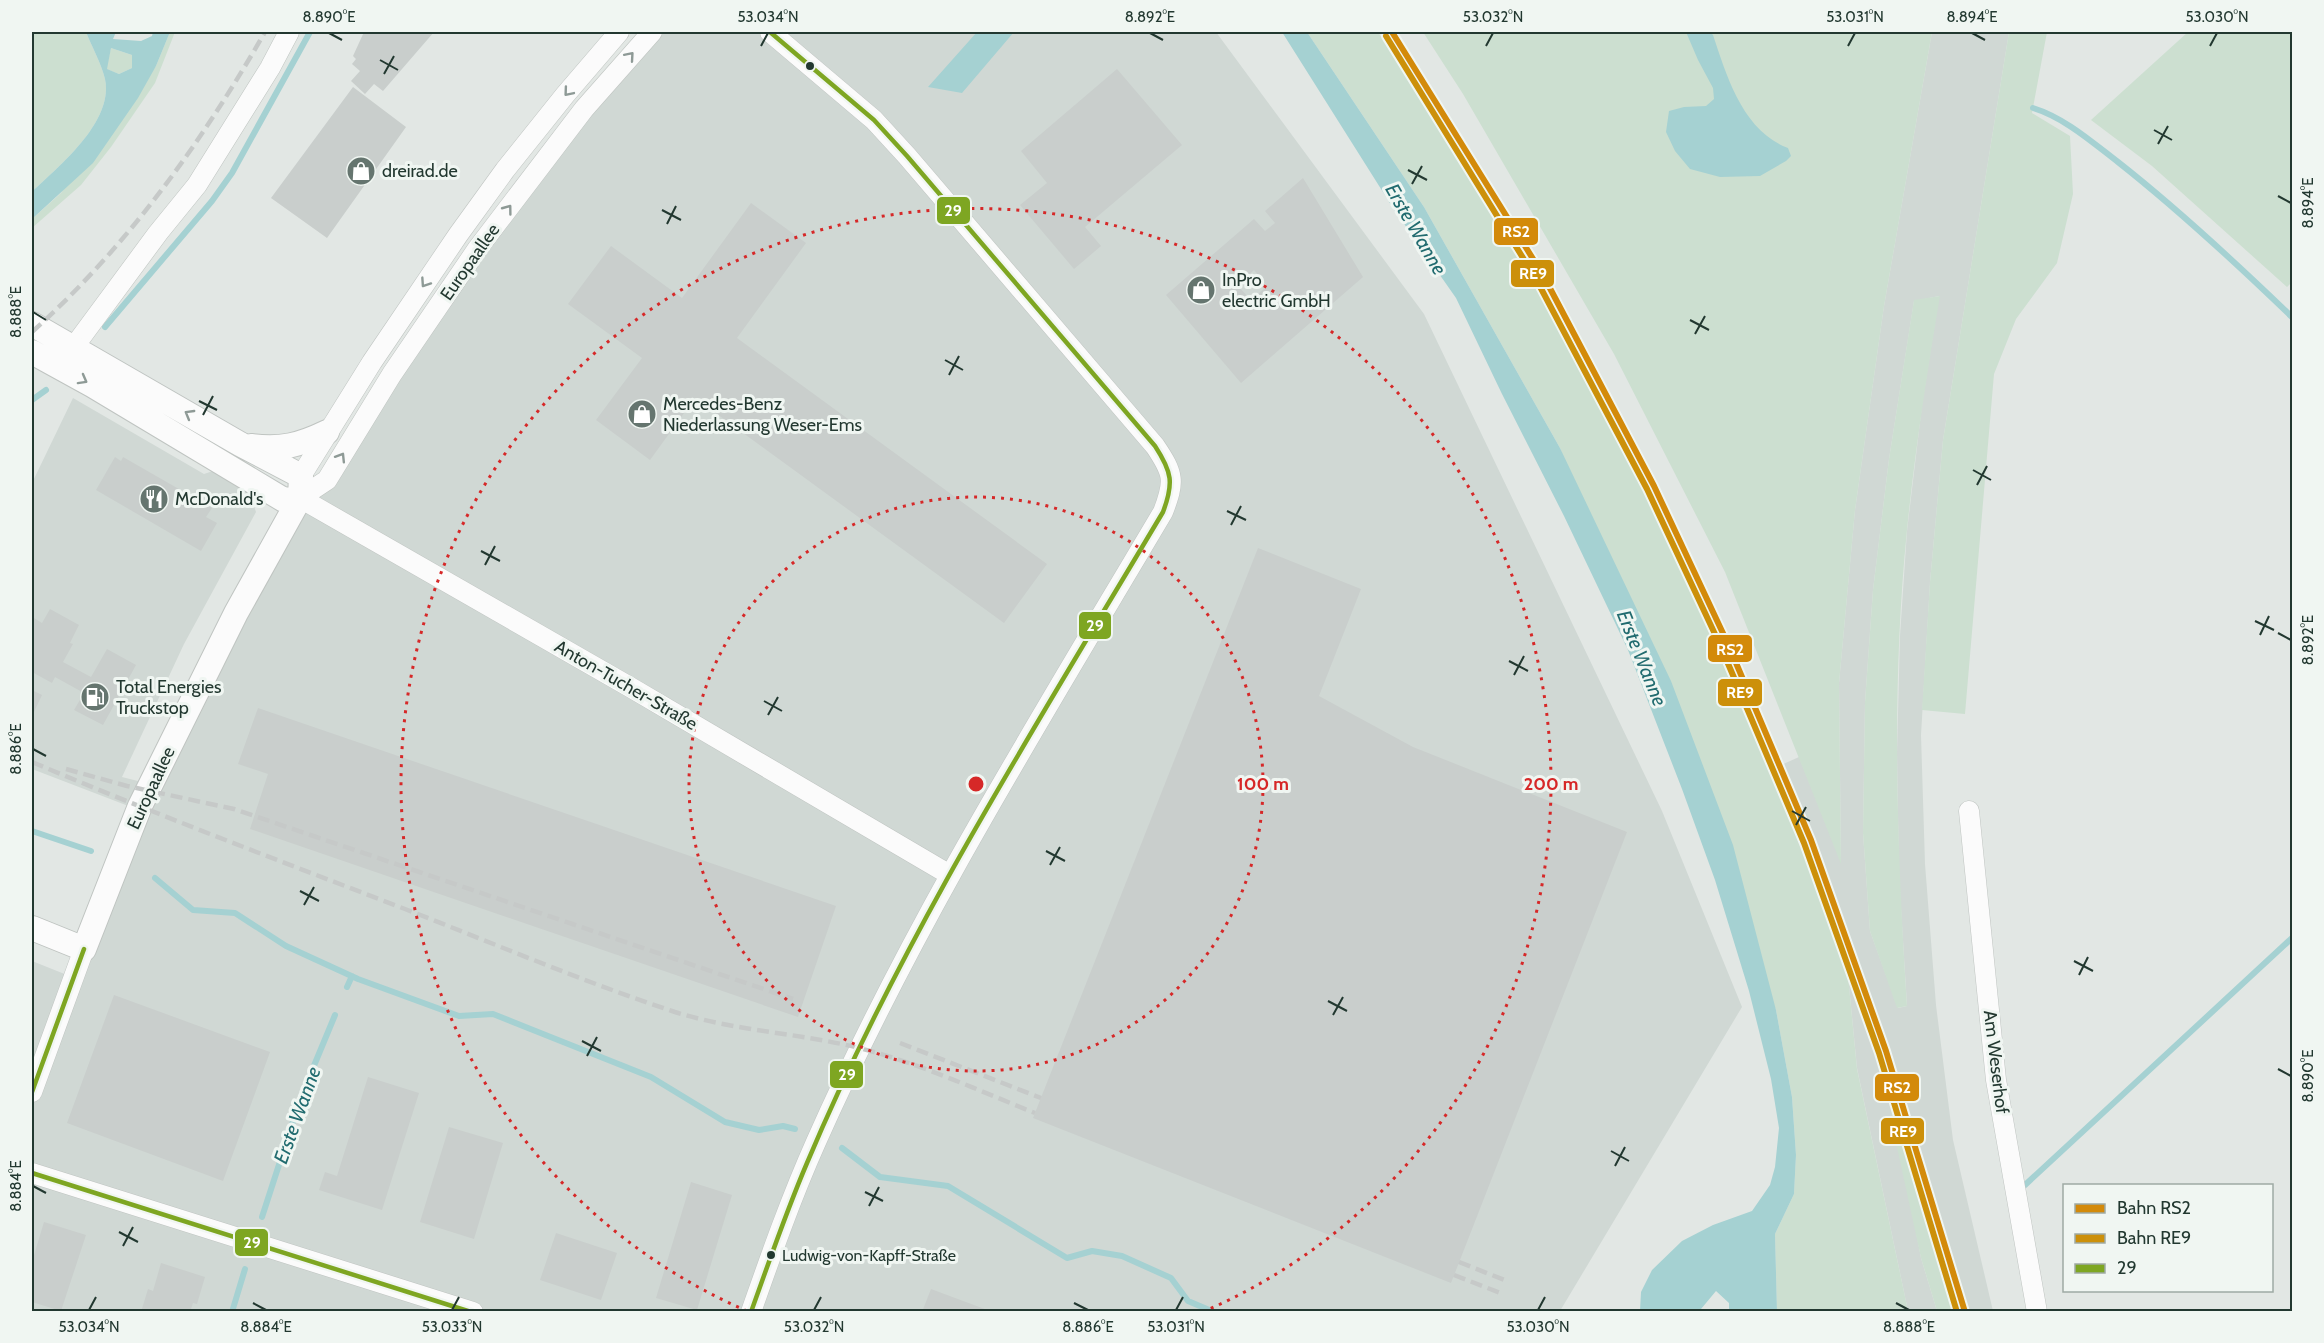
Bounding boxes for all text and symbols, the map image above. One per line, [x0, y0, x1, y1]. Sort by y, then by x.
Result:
text: 8.890°E [303, 8, 355, 26]
text: 53.034°N [737, 8, 799, 26]
text: 8.892°E [1125, 8, 1175, 26]
text: 53.032°N [1463, 8, 1523, 26]
text: 53.031°N [1826, 8, 1884, 26]
text: 8.894°E [1947, 8, 1998, 26]
text: 53.030°N [2185, 8, 2249, 26]
one-way arrow [623, 52, 634, 63]
unlabelled marker [804, 60, 816, 72]
one-way arrow [564, 85, 575, 96]
shop icon: dreirad.de [345, 155, 377, 187]
place label: dreirad.de [382, 160, 458, 182]
text: 8.894°E [2299, 178, 2317, 229]
water label: Erste Wanne [1380, 179, 1452, 279]
line badge: 29 [936, 196, 971, 225]
text: 29 [944, 201, 962, 220]
one-way arrow [501, 204, 512, 215]
line badge: RS2 [1493, 217, 1539, 246]
street label: Europaallee [436, 219, 504, 305]
text: RS2 [1502, 222, 1530, 241]
line badge: RE9 [1510, 259, 1555, 288]
text: RE9 [1519, 264, 1547, 283]
place label: InPro electric GmbH [1222, 269, 1331, 312]
shop icon: InPro electric GmbH [1185, 274, 1217, 306]
one-way arrow [421, 276, 432, 287]
text: 8.888°E [7, 286, 25, 338]
one-way arrow [77, 373, 87, 384]
place label: Mercedes-Benz Niederlassung Weser-Ems [663, 393, 862, 436]
shop icon: Mercedes-Benz Niederlassung Weser-Ems [626, 398, 658, 430]
one-way arrow [185, 410, 195, 422]
one-way arrow [333, 453, 345, 463]
restaurant icon: McDonald's [138, 483, 170, 515]
place label: McDonald's [175, 488, 263, 510]
water label: Erste Wanne [1612, 607, 1672, 709]
line badge: 29 [1078, 611, 1112, 640]
text: 8.892°E [2299, 615, 2317, 665]
text: 29 [1086, 616, 1104, 635]
line badge: RS2 [1707, 634, 1753, 663]
street label: Anton-Tucher-Straße [551, 635, 701, 735]
text: RS2 [1716, 640, 1744, 659]
place label: Total Energies Truckstop [116, 676, 221, 719]
line badge: RE9 [1717, 678, 1763, 707]
fuel station icon: Total Energies Truckstop [79, 681, 111, 713]
text: RE9 [1726, 683, 1754, 702]
text: 8.886°E [7, 723, 25, 775]
street label: Europaallee [122, 743, 180, 833]
text: 100 m [1237, 773, 1289, 795]
text: 200 m [1524, 773, 1578, 795]
centre of rings [966, 774, 986, 794]
street label: Am Weserhof [1979, 1009, 2013, 1115]
text: 8.890°E [2299, 1050, 2317, 1102]
line badge: 29 [829, 1060, 864, 1089]
water label: Erste Wanne [268, 1063, 326, 1167]
text: 29 [838, 1065, 856, 1084]
line badge: RS2 [1874, 1073, 1920, 1102]
text: RS2 [1883, 1078, 1911, 1097]
line badge: RE9 [1880, 1117, 1925, 1145]
text: RE9 [1889, 1122, 1917, 1141]
text: 8.884°E [7, 1160, 25, 1212]
legend [2063, 1184, 2273, 1292]
text: Bahn RS2 [2117, 1197, 2191, 1219]
text: Bahn RE9 [2117, 1227, 2191, 1249]
line badge: 29 [234, 1228, 269, 1257]
text: 29 [243, 1233, 261, 1252]
place label: Ludwig-von-Kapff-Straße [782, 1246, 956, 1265]
marker: Ludwig-von-Kapff-Straße [765, 1249, 777, 1261]
text: 29 [2117, 1257, 2137, 1279]
text: 53.034°N [58, 1318, 120, 1336]
text: 8.884°E [240, 1318, 292, 1336]
text: 53.033°N [422, 1318, 482, 1336]
text: 53.032°N [784, 1318, 844, 1336]
text: 8.886°E [1062, 1318, 1114, 1336]
text: 53.031°N [1147, 1318, 1205, 1336]
text: 53.030°N [1506, 1318, 1570, 1336]
text: 8.888°E [1883, 1318, 1935, 1336]

